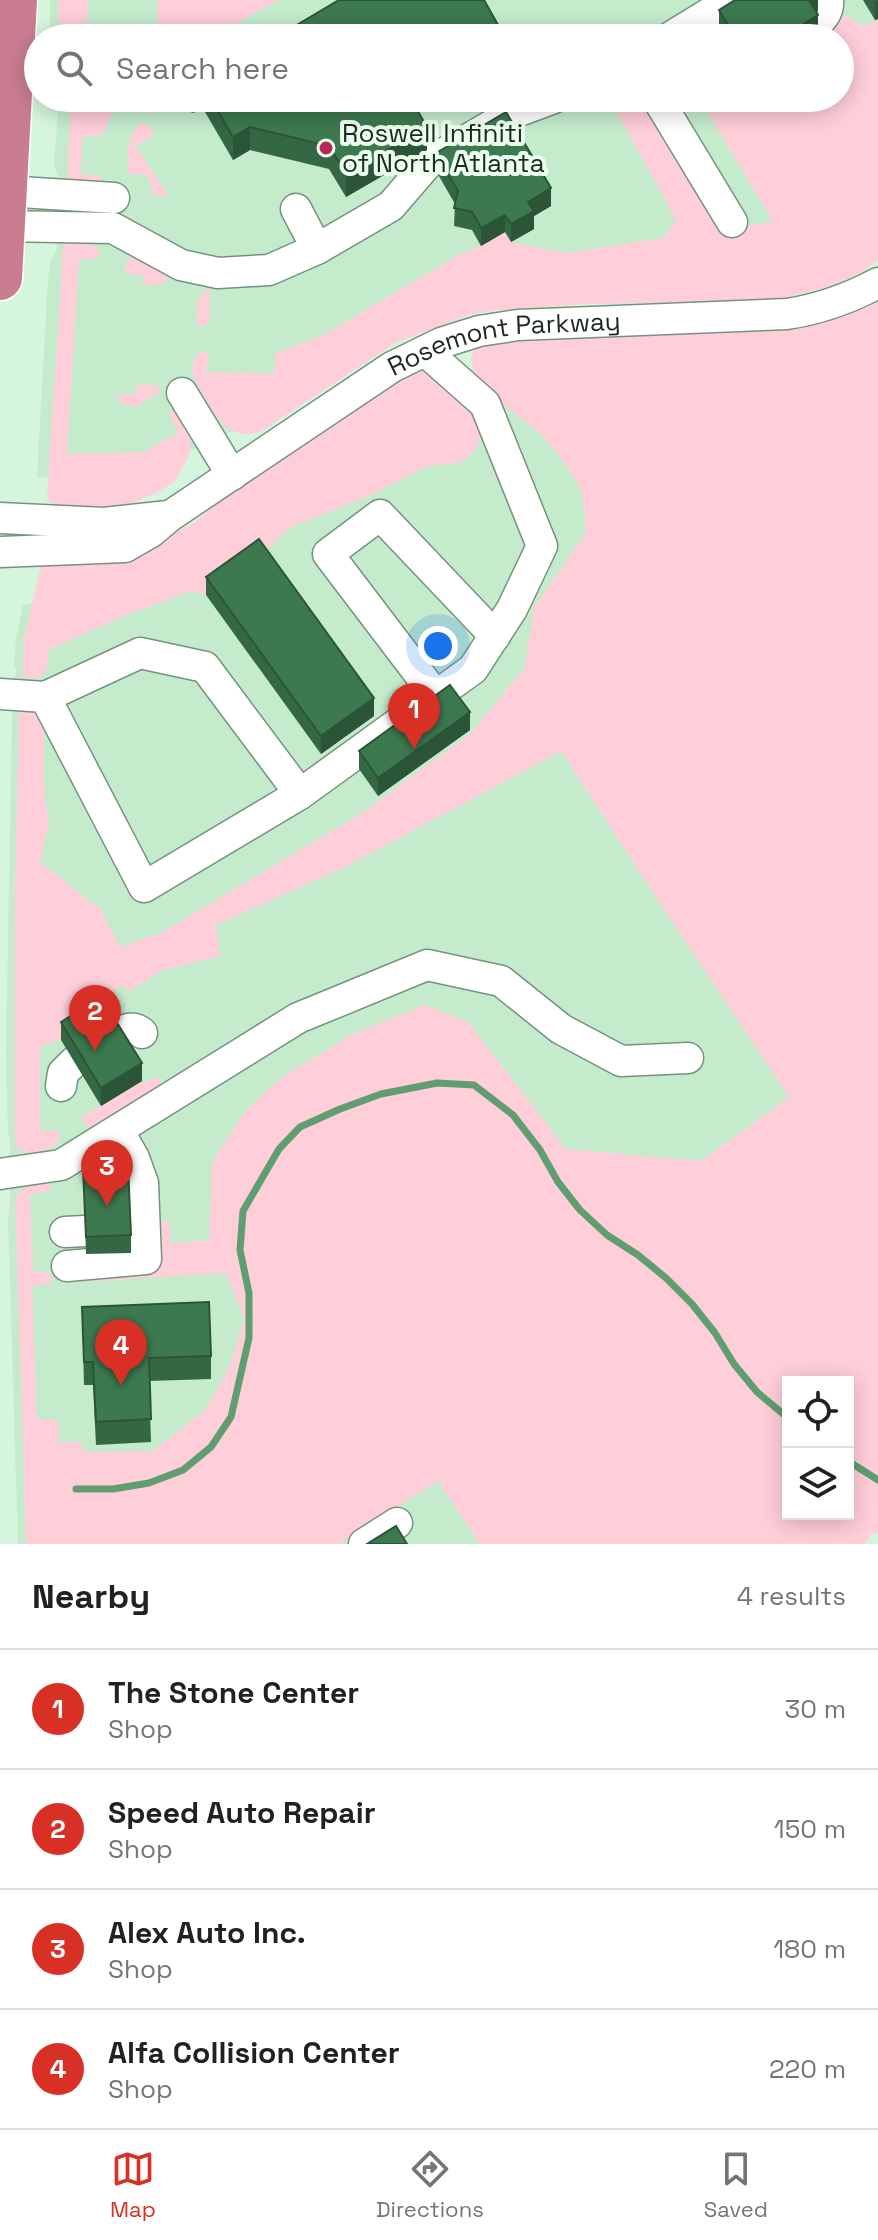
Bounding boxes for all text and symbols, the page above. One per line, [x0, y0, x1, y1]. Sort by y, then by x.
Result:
search box [24, 24, 854, 112]
icon: search [52, 46, 96, 90]
text: Search here [116, 49, 289, 88]
place label: Roswell Infiniti of North Atlanta [342, 116, 545, 180]
marker: Roswell Infiniti of North Atlanta [317, 139, 335, 157]
street label: Rosemont Parkway [382, 304, 621, 384]
your location [418, 626, 458, 666]
pin: 1 [388, 683, 440, 749]
pin: 2 [69, 985, 121, 1051]
pin: 3 [81, 1140, 133, 1206]
pin: 4 [95, 1319, 147, 1385]
map controls [782, 1376, 854, 1520]
button: locate [782, 1376, 854, 1448]
button: layers [782, 1448, 854, 1520]
text: Nearby [32, 1575, 150, 1618]
text: 4 results [737, 1579, 846, 1613]
text: The Stone Center [108, 1673, 359, 1712]
text: 1 [52, 1692, 64, 1726]
text: 30 m [785, 1692, 846, 1726]
text: Shop [108, 1712, 173, 1746]
text: Speed Auto Repair [108, 1793, 376, 1832]
text: 2 [50, 1812, 66, 1846]
text: 150 m [774, 1812, 846, 1846]
text: Shop [108, 1832, 173, 1866]
text: Alex Auto Inc. [108, 1913, 306, 1952]
text: 3 [50, 1932, 66, 1966]
text: 180 m [773, 1932, 846, 1966]
text: Shop [108, 1952, 173, 1986]
text: Alfa Collision Center [108, 2033, 400, 2072]
text: 4 [50, 2052, 66, 2086]
text: 220 m [769, 2052, 846, 2086]
text: Shop [108, 2072, 173, 2106]
tab: Map [110, 2147, 156, 2223]
tab: Directions [376, 2147, 484, 2223]
tab: Saved [704, 2147, 768, 2223]

